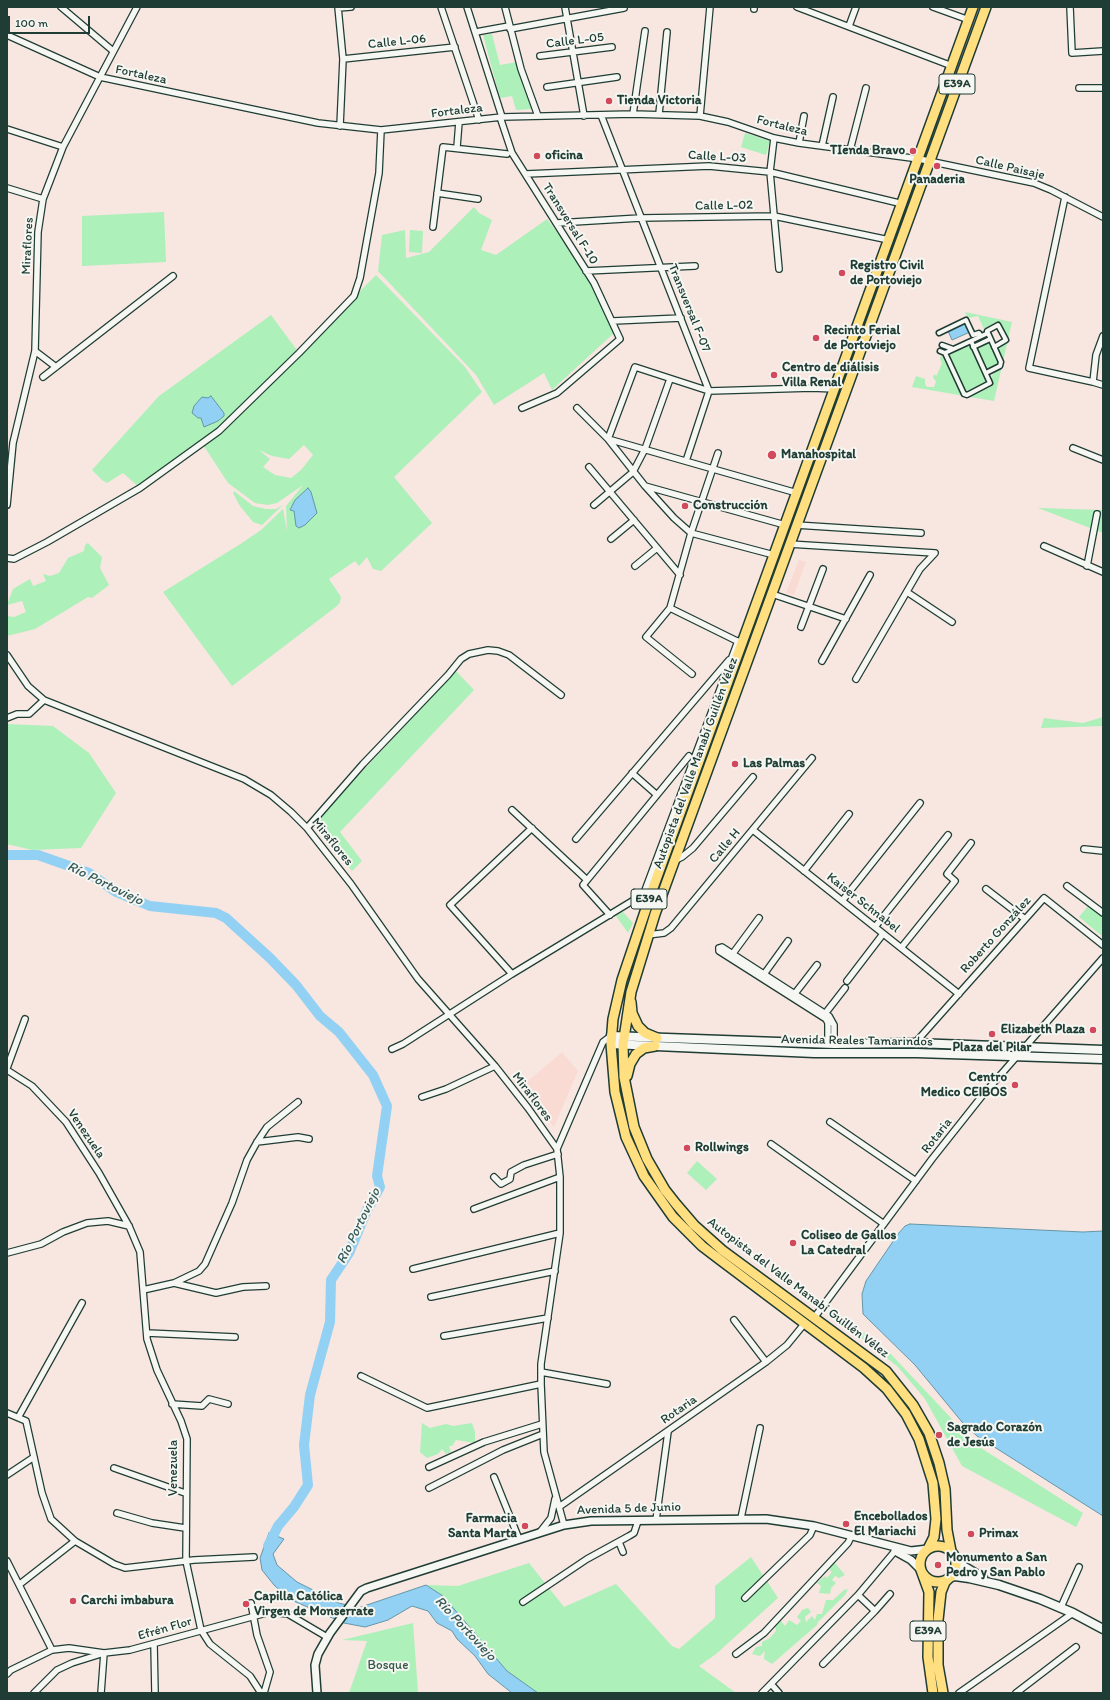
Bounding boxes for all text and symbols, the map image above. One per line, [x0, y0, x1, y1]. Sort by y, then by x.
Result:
scale bar [10, 8, 92, 34]
text: 100 m [15, 16, 48, 30]
street label: Calle L-05 [545, 30, 605, 52]
street label: Calle L-06 [367, 31, 427, 53]
street label: Fortaleza [114, 62, 168, 88]
road number: E39A [939, 74, 975, 94]
place label: Tienda Victoria [617, 93, 702, 109]
marker: Tienda Victoria [604, 96, 614, 106]
street label: Fortaleza [430, 100, 484, 122]
street label: Fortaleza [755, 112, 809, 140]
place label: TIenda Bravo [830, 143, 905, 159]
marker: TIenda Bravo [908, 146, 918, 156]
place label: oficina [545, 148, 583, 164]
street label: Calle L-03 [687, 148, 747, 166]
marker: oficina [532, 151, 542, 161]
street label: Calle Paisaje [974, 152, 1046, 184]
marker: Panaderia [932, 161, 942, 171]
place label: Panaderia [909, 172, 965, 188]
street label: Transversal F-10 [539, 180, 601, 268]
street label: Calle L-02 [695, 198, 753, 214]
street label: Miraflores [19, 217, 37, 275]
place label: Registro Civil de Portoviejo [850, 258, 924, 289]
street label: Transversal F-07 [664, 262, 714, 354]
marker: Registro Civil de Portoviejo [837, 268, 847, 278]
place label: Recinto Ferial de Portoviejo [824, 323, 900, 354]
marker: Recinto Ferial de Portoviejo [811, 333, 821, 343]
place label: Centro de diálisis Villa Renal [782, 360, 879, 391]
marker: Centro de diálisis Villa Renal [769, 370, 779, 380]
place label: Manahospital [781, 447, 856, 463]
marker: Manahospital [766, 449, 778, 461]
place label: Construcción [693, 498, 768, 514]
marker: Construcción [680, 501, 690, 511]
street label: Autopista del Valle Manabí Guillén Vélez [650, 655, 742, 871]
place label: Las Palmas [743, 756, 805, 772]
marker: Las Palmas [730, 759, 740, 769]
street label: Miraflores [308, 815, 356, 869]
street label: Calle H [706, 825, 744, 867]
water label: Río Portoviejo [64, 858, 146, 910]
street label: Kaiser Schnabel [823, 869, 903, 937]
road number: E39A [631, 889, 667, 909]
street label: Roberto González [957, 893, 1035, 977]
place label: Elizabeth Plaza [1001, 1022, 1085, 1038]
marker: Elizabeth Plaza [1088, 1025, 1098, 1035]
marker: Plaza del Pilar [987, 1029, 997, 1039]
street label: Avenida Reales Tamarindos [781, 1032, 933, 1050]
place label: Plaza del Pilar [953, 1040, 1031, 1056]
street label: Miraflores [508, 1069, 556, 1125]
place label: Centro Medico CEIBOS [921, 1070, 1007, 1101]
marker: Centro Medico CEIBOS [1010, 1080, 1020, 1090]
street label: Venezuela [64, 1106, 108, 1162]
street label: Rotaria [918, 1115, 956, 1157]
place label: Rollwings [695, 1140, 749, 1156]
marker: Rollwings [682, 1143, 692, 1153]
water label: Río Portoviejo [333, 1185, 385, 1267]
street label: Autopista del Valle Manabí Guillén Vélez [704, 1215, 892, 1361]
place label: Coliseo de Gallos La Catedral [801, 1228, 896, 1259]
marker: Coliseo de Gallos La Catedral [788, 1238, 798, 1248]
street label: Rotaria [658, 1392, 700, 1428]
place label: Sagrado Corazón de Jesús [947, 1420, 1042, 1451]
marker: Sagrado Corazón de Jesús [934, 1430, 944, 1440]
street label: Venezuela [166, 1440, 182, 1496]
street label: Avenida 5 de Junio [577, 1499, 681, 1519]
place label: Encebollados El Mariachi [854, 1509, 928, 1540]
place label: Farmacia Santa Marta [448, 1511, 517, 1542]
marker: Encebollados El Mariachi [841, 1519, 851, 1529]
marker: Farmacia Santa Marta [520, 1521, 530, 1531]
place label: Primax [979, 1526, 1018, 1542]
marker: Primax [966, 1529, 976, 1539]
place label: Monumento a San Pedro y San Pablo [946, 1550, 1047, 1581]
marker: Monumento a San Pedro y San Pablo [933, 1560, 943, 1570]
place label: Capilla Católica Virgen de Monserrate [254, 1589, 374, 1620]
place label: Carchi imbabura [81, 1593, 174, 1609]
water label: Río Portoviejo [431, 1593, 499, 1665]
marker: Carchi imbabura [68, 1596, 78, 1606]
marker: Capilla Católica Virgen de Monserrate [241, 1599, 251, 1609]
street label: Efrén Flor [136, 1614, 194, 1644]
road number: E39A [910, 1621, 946, 1641]
park label: Bosque [368, 1658, 408, 1674]

